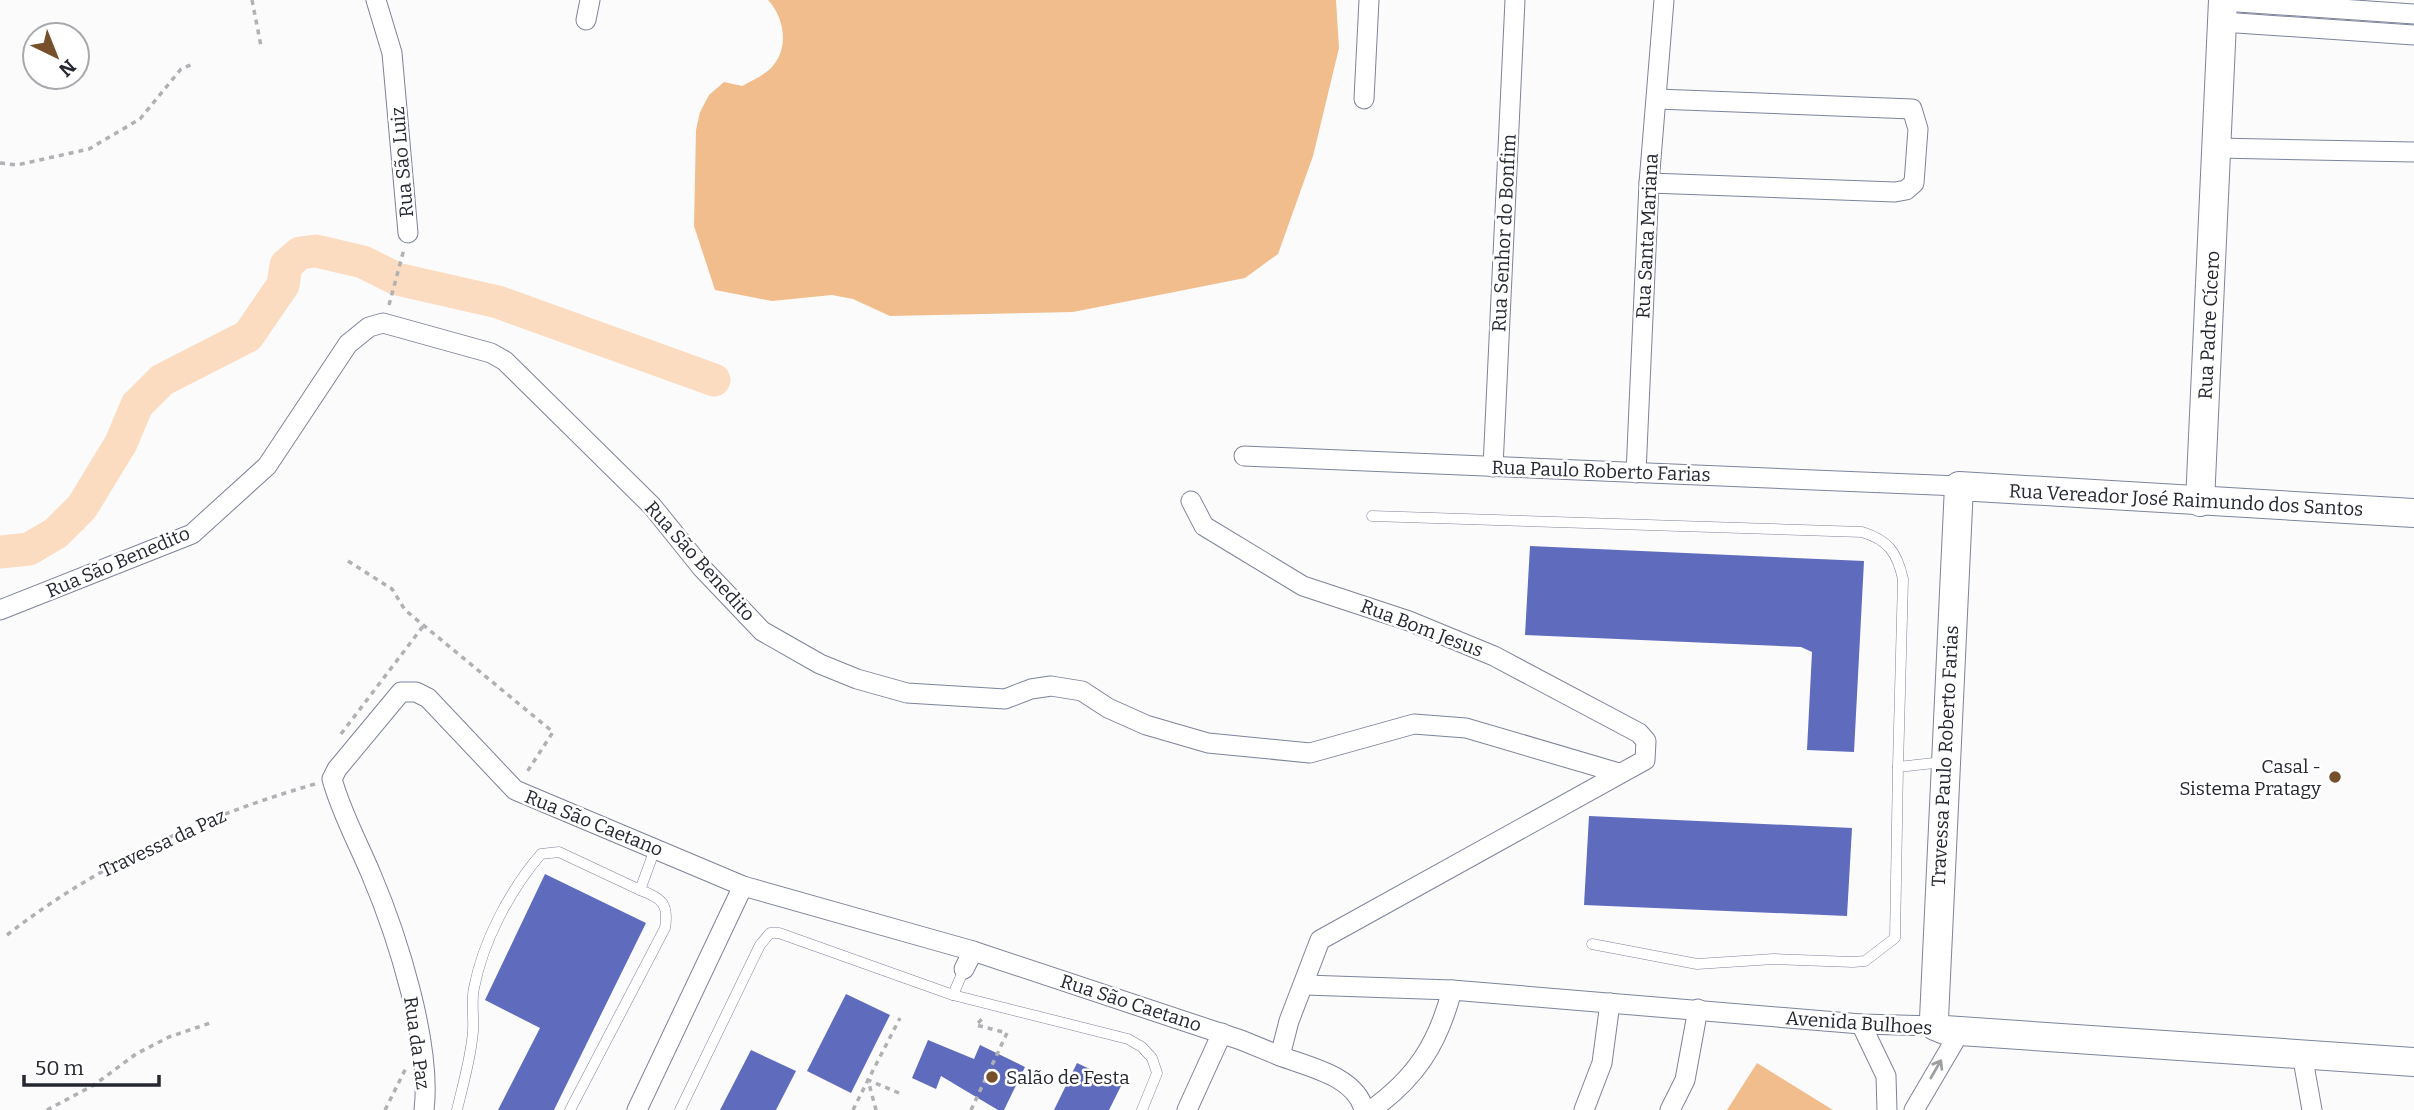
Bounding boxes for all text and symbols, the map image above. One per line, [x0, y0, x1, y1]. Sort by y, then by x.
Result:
north arrow [21, 21, 91, 91]
text: N [54, 55, 80, 82]
street label: Rua São Luiz [386, 106, 418, 218]
street label: Rua Senhor do Bonfim [1487, 133, 1521, 333]
street label: Rua Santa Mariana [1631, 152, 1663, 319]
street label: Rua Padre Cícero [2194, 250, 2224, 400]
street label: Rua Paulo Roberto Farias [1491, 456, 1711, 486]
street label: Rua Vereador José Raimundo dos Santos [2008, 479, 2364, 521]
street label: Rua São Benedito [640, 496, 760, 626]
street label: Rua São Benedito [43, 521, 193, 603]
street label: Rua Bom Jesus [1357, 594, 1487, 662]
street label: Travessa Paulo Roberto Farias [1927, 625, 1963, 887]
place label: Casal - Sistema Pratagy [2179, 755, 2322, 800]
marker: Casal - Sistema Pratagy [2327, 769, 2343, 785]
street label: Rua São Caetano [522, 785, 666, 861]
street label: Travessa da Paz [96, 804, 230, 882]
street label: Rua São Caetano [1058, 969, 1204, 1037]
street label: Rua da Paz [399, 995, 435, 1091]
street label: Avenida Bulhoes [1785, 1006, 1933, 1040]
scale bar [24, 1044, 159, 1088]
text: 50 m [35, 1055, 84, 1081]
one-way arrow [1929, 1060, 1943, 1080]
place label: Salão de Festa [1006, 1066, 1130, 1089]
marker: Salão de Festa [984, 1069, 1000, 1085]

